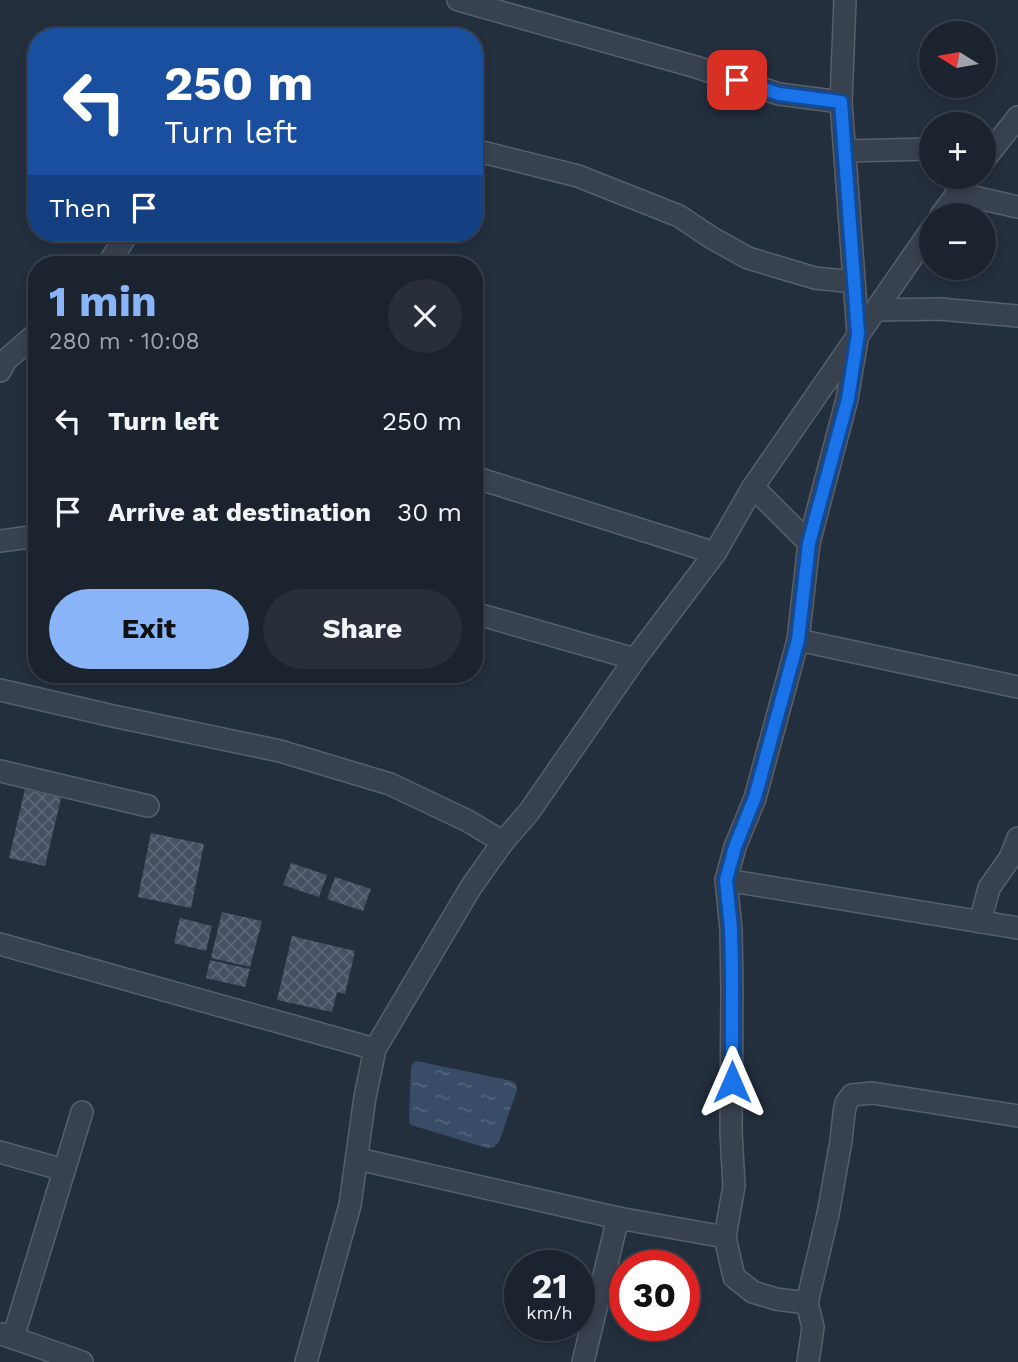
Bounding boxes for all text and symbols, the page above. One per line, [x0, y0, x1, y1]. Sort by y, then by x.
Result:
north arrow [919, 21, 996, 98]
map controls [919, 21, 996, 280]
pin [707, 50, 767, 110]
text: 250 m [164, 54, 313, 112]
icon: left [49, 56, 140, 147]
icon: arrive [718, 61, 756, 99]
button: + [919, 112, 996, 189]
text: Turn left [164, 113, 297, 151]
icon: arrive [125, 189, 163, 227]
text: Then [49, 193, 111, 223]
button: − [919, 203, 996, 280]
text: 1 min [49, 277, 157, 326]
button: close [388, 279, 462, 353]
text: 280 m · 10:08 [49, 328, 200, 355]
icon: left [49, 402, 87, 440]
text: Turn left [108, 406, 219, 436]
text: 250 m [382, 406, 462, 436]
icon: arrive [49, 493, 87, 531]
text: Arrive at destination [108, 497, 371, 527]
text: 30 m [397, 497, 462, 527]
button: Exit [49, 589, 249, 669]
button: Share [263, 589, 462, 669]
position arrow [695, 1045, 769, 1119]
speed limit sign: 30 [609, 1250, 700, 1341]
text: 21 [532, 1265, 567, 1307]
text: km/h [526, 1302, 573, 1323]

